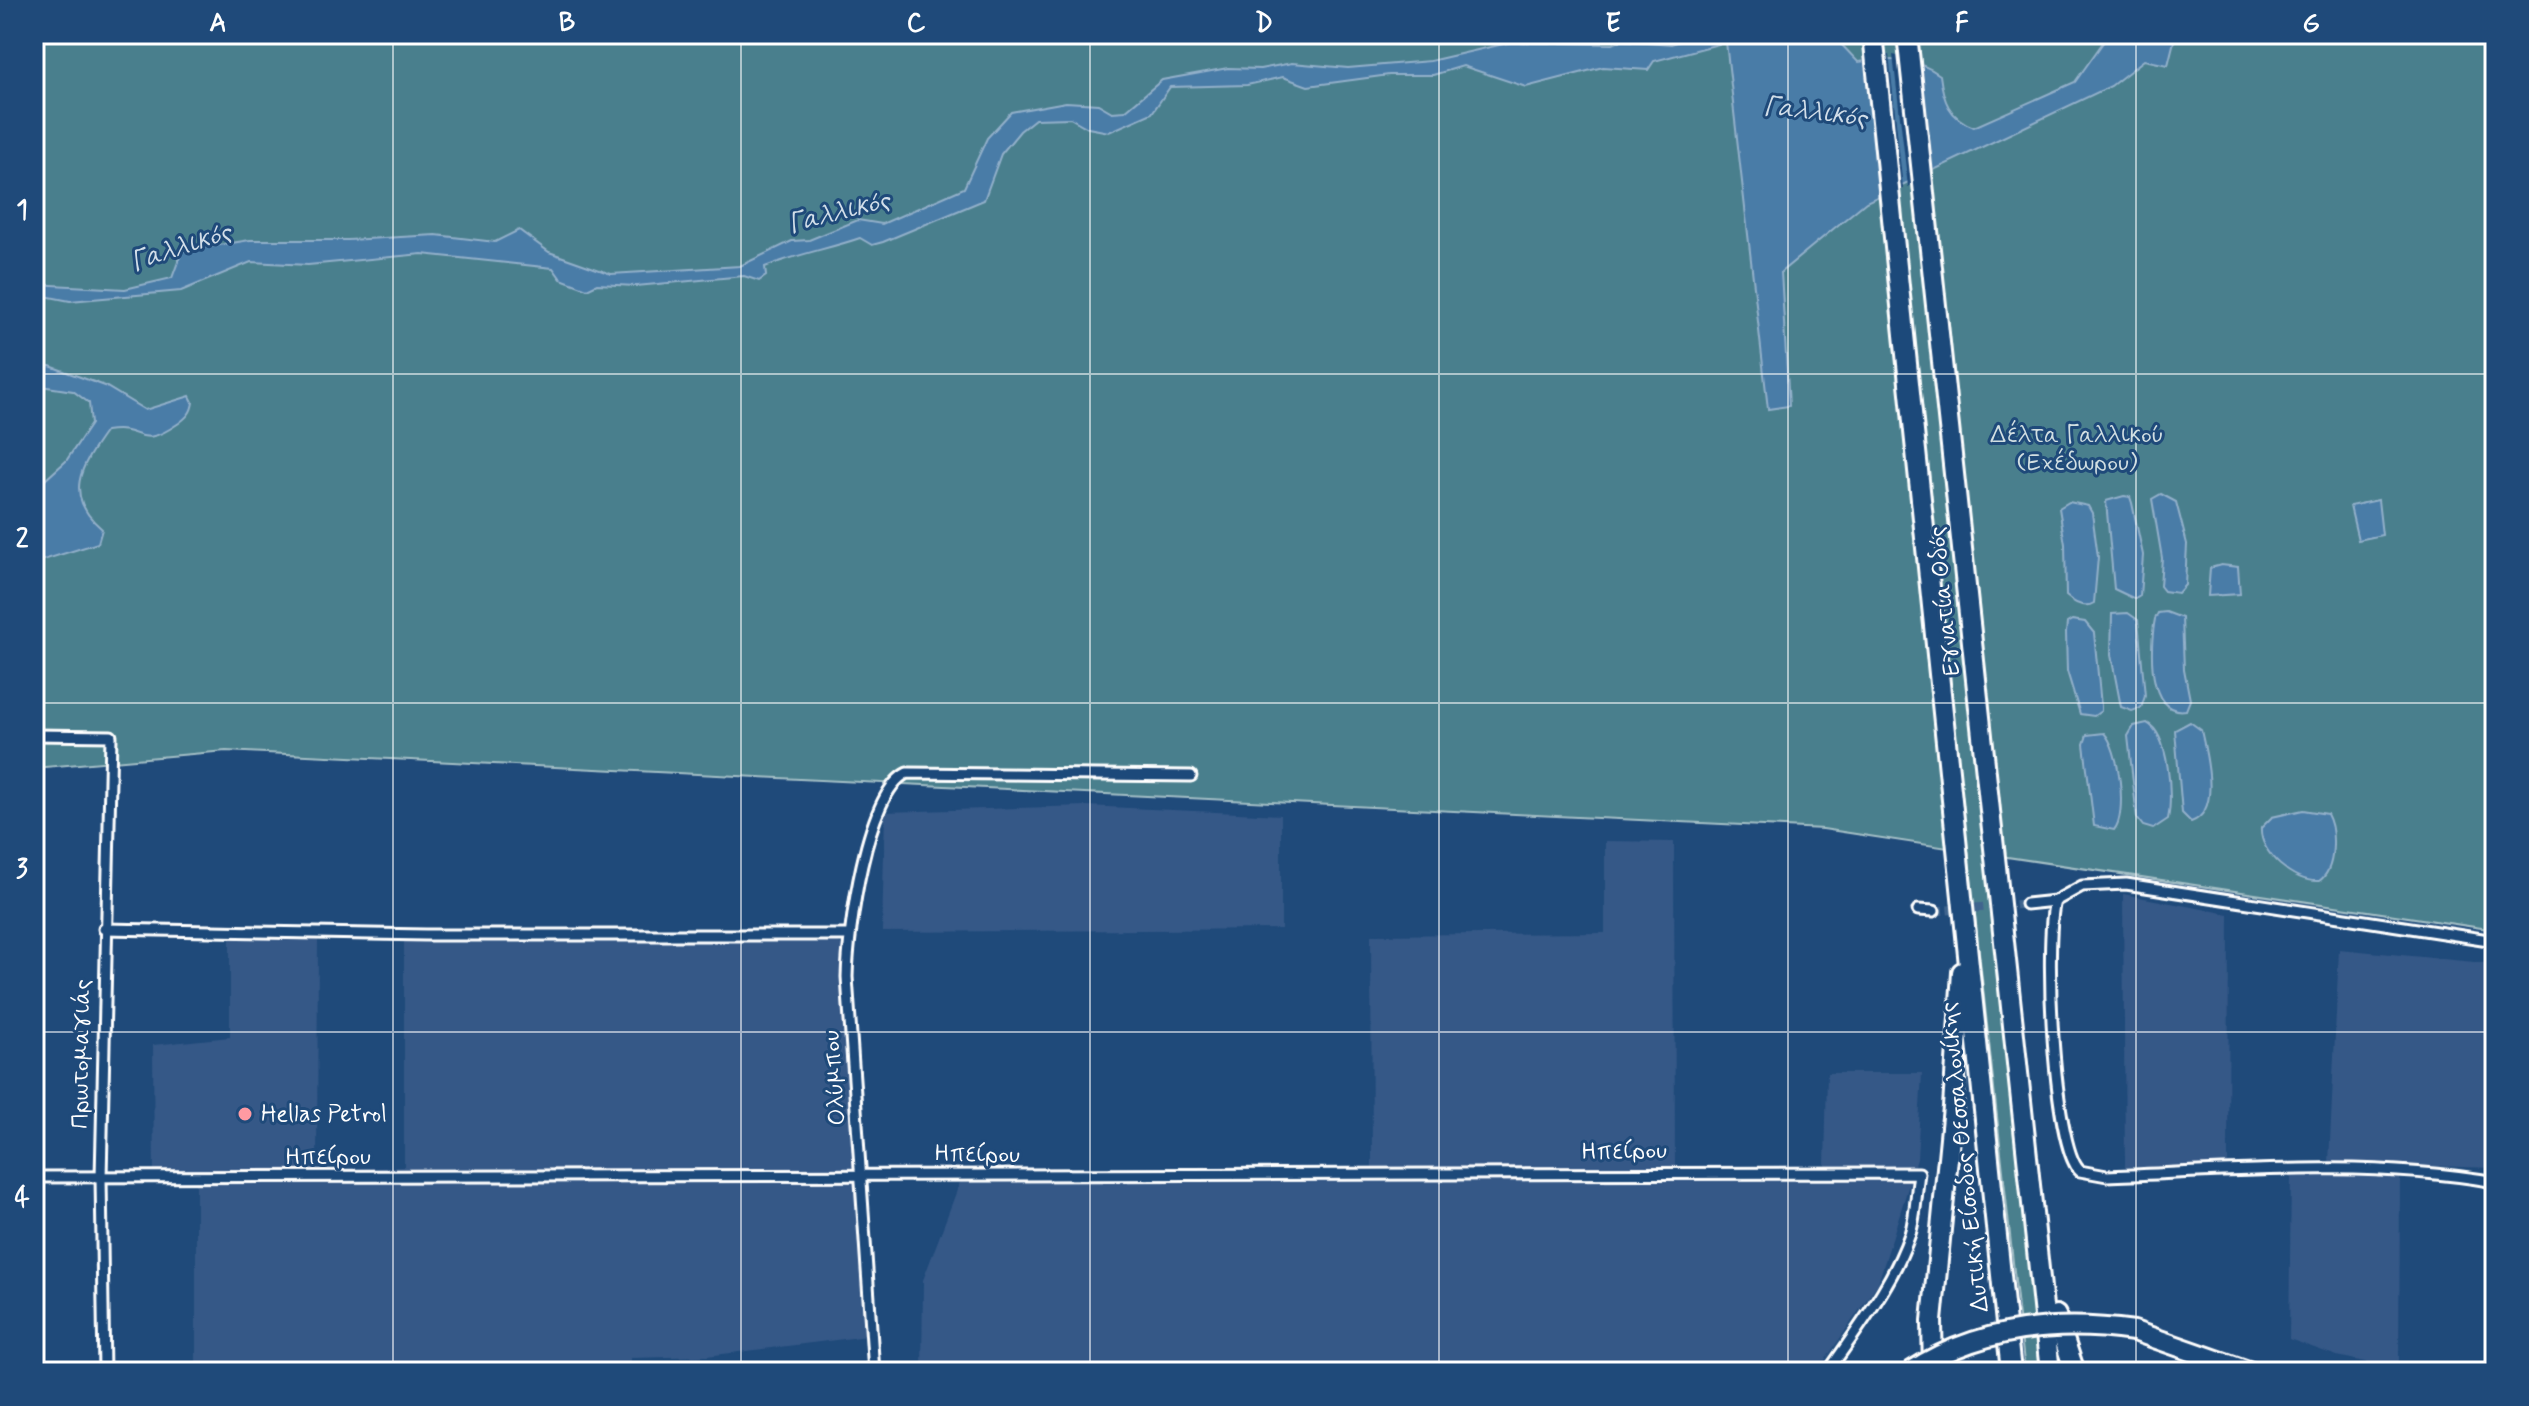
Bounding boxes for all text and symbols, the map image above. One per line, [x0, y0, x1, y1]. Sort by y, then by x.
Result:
text: A [209, 7, 227, 41]
text: B [559, 7, 575, 41]
text: C [907, 7, 926, 41]
text: D [1255, 7, 1273, 41]
text: E [1605, 7, 1621, 41]
text: F [1955, 7, 1969, 41]
text: G [2302, 7, 2320, 41]
water label: Γαλλικός [1761, 90, 1871, 136]
water label: Γαλλικός [784, 183, 895, 242]
text: 1 [16, 194, 28, 228]
water label: Γαλλικός [126, 215, 238, 280]
park label: Δέλτα Γαλλικού (Εχέδωρου) [1990, 419, 2164, 479]
text: 2 [16, 523, 29, 557]
street label: Εγνατία Οδός [1922, 525, 1968, 677]
text: 3 [16, 853, 28, 887]
street label: Πρωτομαγιάς [65, 979, 99, 1129]
street label: Δυτική Είσοδος Θεσσαλονίκης [1933, 1000, 1997, 1314]
street label: Ολύμπου [816, 1029, 854, 1127]
place label: Hellas Petrol [261, 1099, 387, 1130]
marker: Hellas Petrol [236, 1105, 254, 1123]
street label: Ηπείρου [1581, 1136, 1667, 1168]
street label: Ηπείρου [934, 1139, 1020, 1171]
street label: Ηπείρου [285, 1142, 371, 1173]
text: 4 [14, 1182, 30, 1216]

